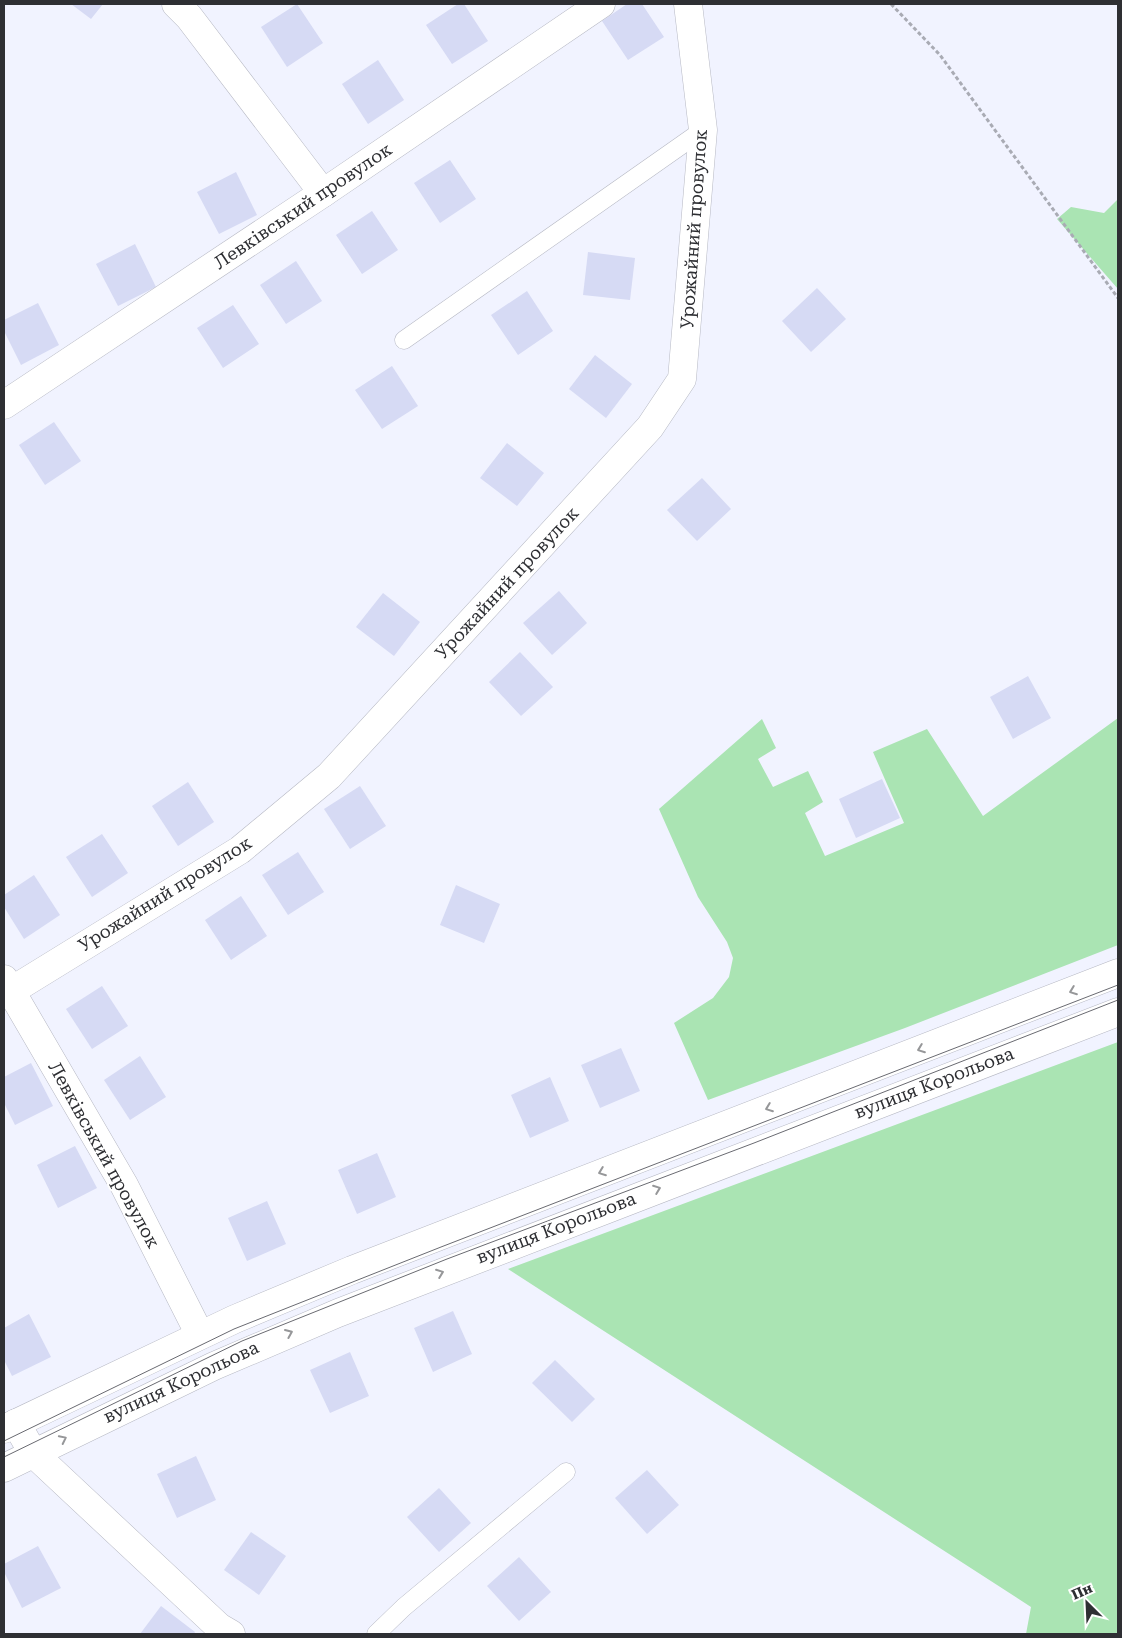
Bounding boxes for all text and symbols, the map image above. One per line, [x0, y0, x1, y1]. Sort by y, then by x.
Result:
street label: Урожайний провулок [676, 128, 711, 330]
street label: Левківський провулок [210, 138, 396, 273]
street label: Урожайний провулок [431, 502, 583, 663]
street label: Урожайний провулок [74, 832, 255, 956]
one-way arrow [1069, 985, 1078, 995]
street label: вулиця Корольова [851, 1042, 1017, 1123]
one-way arrow [917, 1043, 926, 1053]
street label: Левківський провулок [44, 1058, 164, 1252]
one-way arrow [766, 1102, 774, 1112]
one-way arrow [598, 1167, 606, 1177]
one-way arrow [653, 1185, 661, 1195]
street label: вулиця Корольова [473, 1187, 639, 1268]
one-way arrow [436, 1269, 444, 1279]
one-way arrow [284, 1328, 293, 1339]
street label: вулиця Корольова [100, 1336, 262, 1427]
one-way arrow [58, 1435, 67, 1445]
north arrow [1062, 1578, 1112, 1628]
text: Пн [1069, 1579, 1095, 1603]

